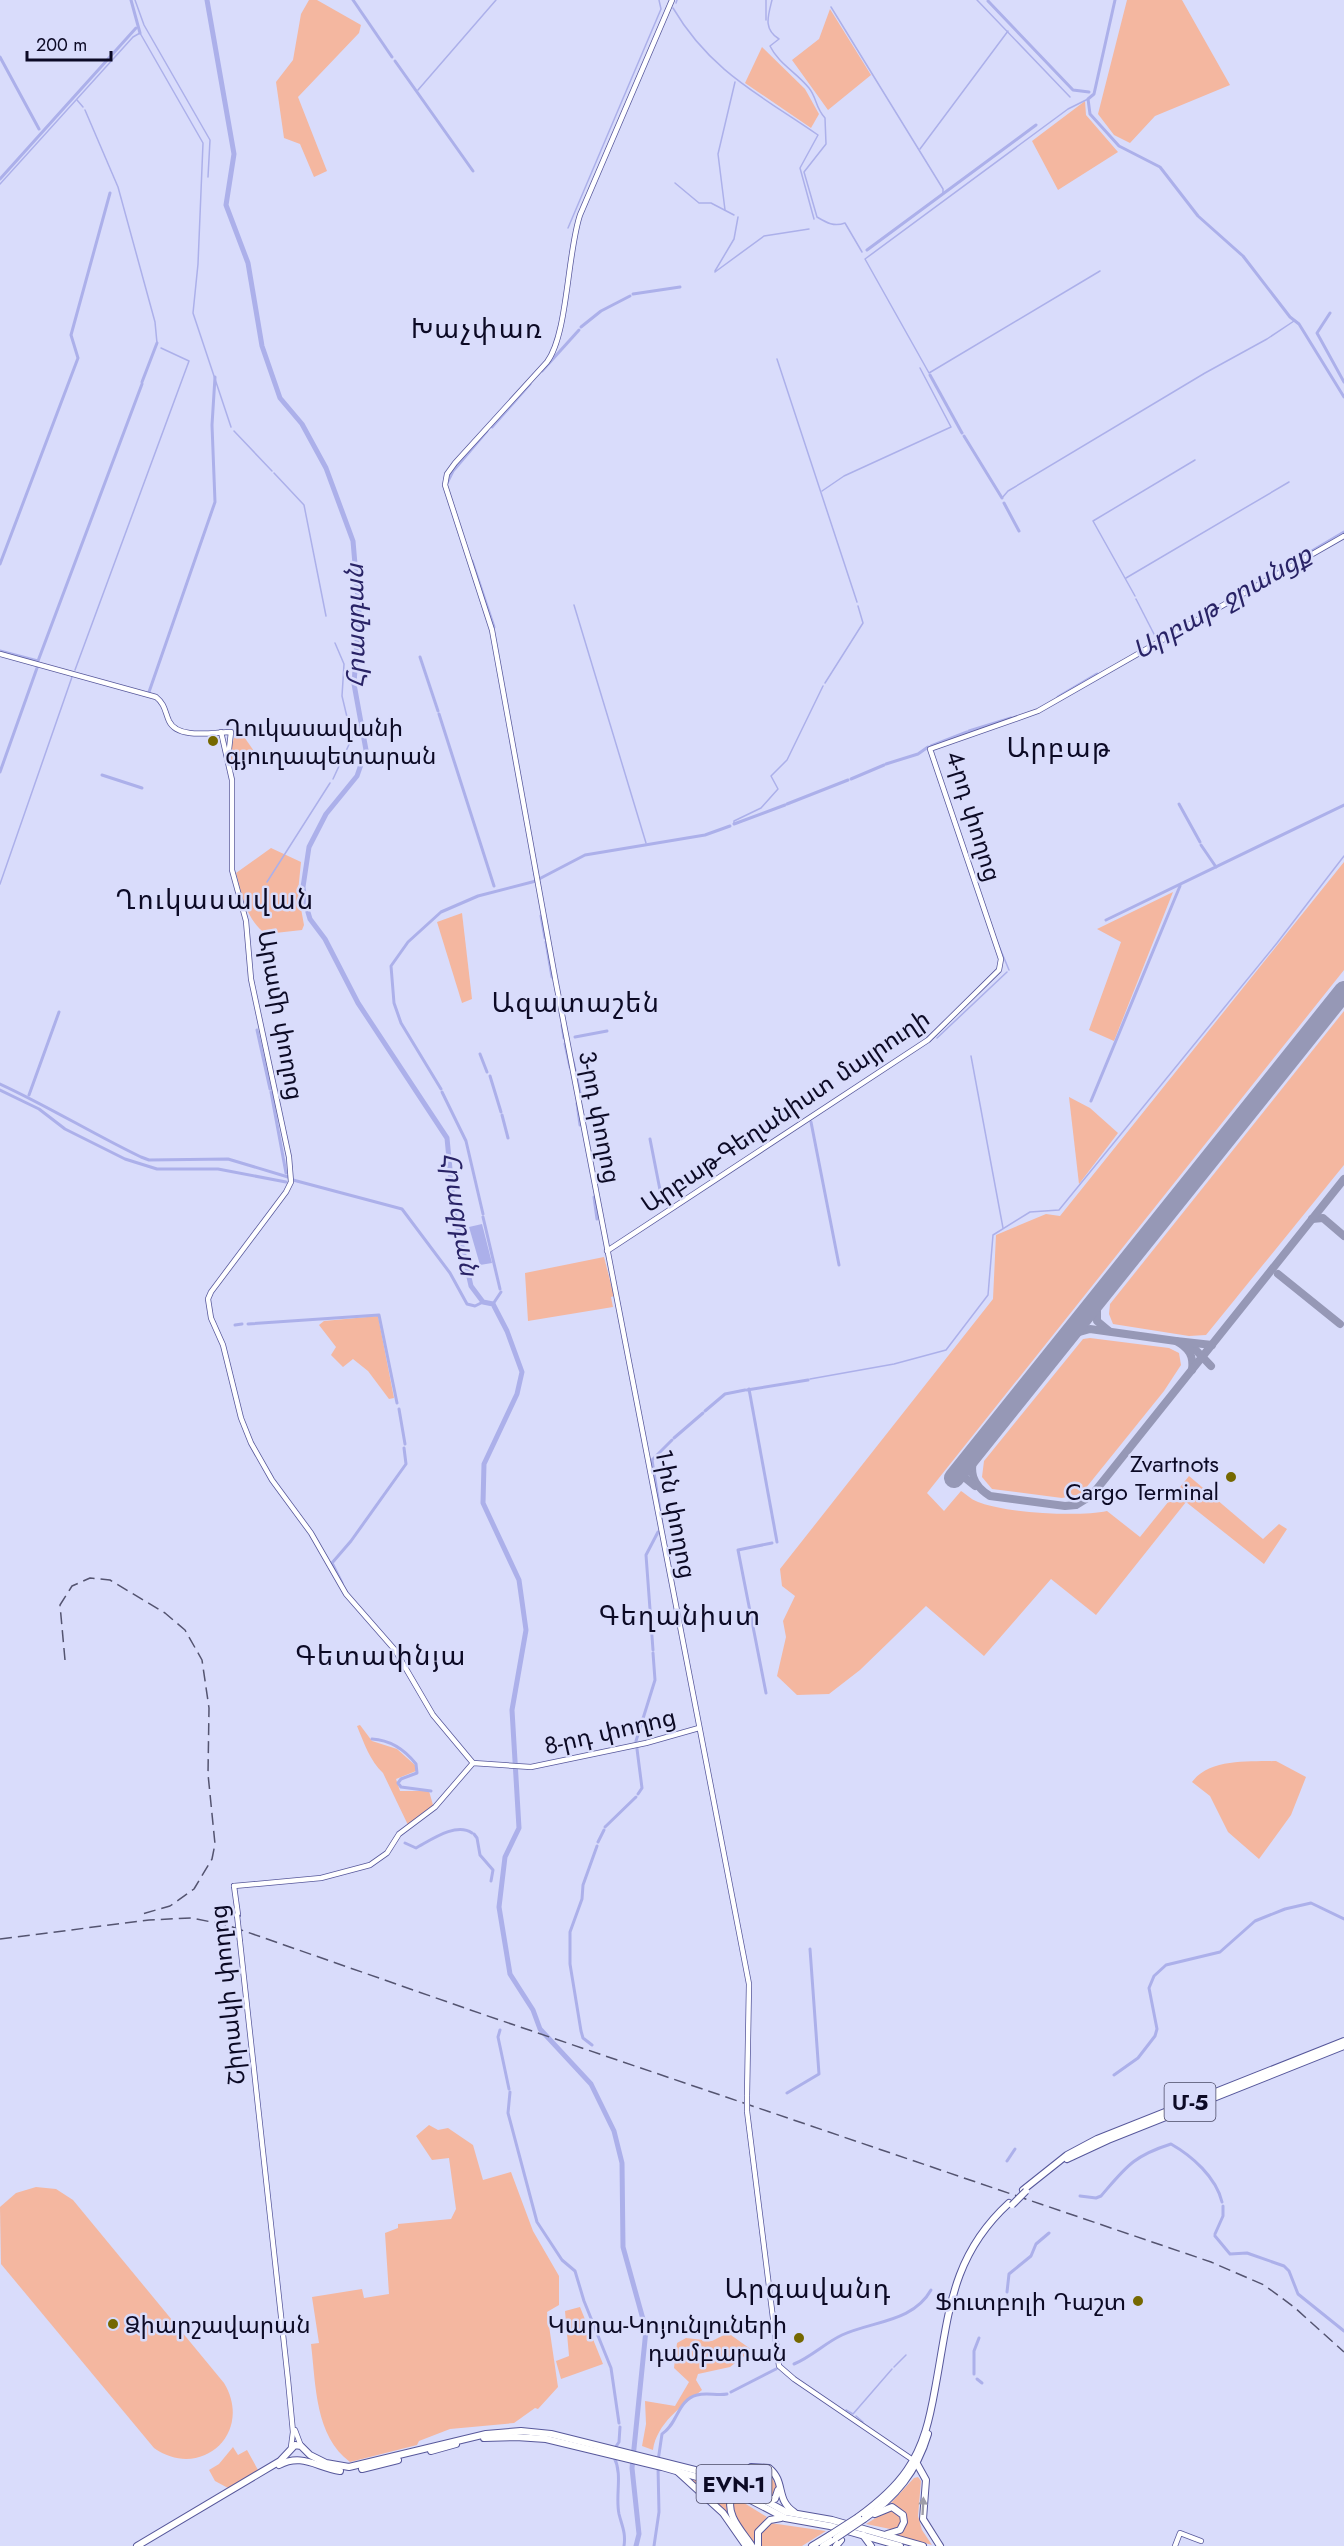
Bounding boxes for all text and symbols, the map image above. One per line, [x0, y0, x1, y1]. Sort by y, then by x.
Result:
scale bar [27, 24, 111, 62]
text: 200 m [36, 32, 87, 58]
district label: Խաչփառ [411, 309, 543, 348]
water label: Արբաթ ջրանցք [1125, 534, 1320, 669]
water label: Հրազդան [335, 562, 375, 689]
place label: Ղուկասավանի գյուղապետարան [225, 710, 437, 773]
district label: Արբաթ [1006, 728, 1112, 767]
marker: Ղուկասավանի գյուղապետարան [206, 734, 220, 748]
street label: 4-րդ փողոց [938, 746, 1010, 886]
district label: Ղուկասավան [115, 880, 315, 919]
street label: Արամի փողոց [249, 927, 313, 1103]
district label: Ազատաշեն [492, 983, 660, 1022]
street label: Արբաթ-Գեղանիստ մայրուղի [634, 1001, 936, 1221]
street label: 3-րդ փողոց [570, 1048, 630, 1186]
water label: Հրազդան [431, 1150, 489, 1280]
street label: 1-ին փողոց [646, 1446, 706, 1582]
place label: Zvartnots Cargo Terminal [1065, 1446, 1219, 1509]
marker: Zvartnots Cargo Terminal [1224, 1470, 1238, 1484]
district label: Գեղանիստ [598, 1596, 762, 1635]
district label: Գետափնյա [295, 1636, 467, 1675]
street label: 8-րդ փողոց [541, 1699, 679, 1763]
street label: Շիրակի փողոց [200, 1903, 254, 2087]
road number: Մ-5 [1164, 2083, 1216, 2121]
district label: Արգավանդ [724, 2269, 892, 2308]
place label: Ֆուտբոլի Դաշտ [935, 2284, 1126, 2319]
marker: Ֆուտբոլի Դաշտ [1131, 2294, 1145, 2308]
place label: Ձիարշավարան [125, 2307, 311, 2342]
place label: Կարա-Կոյունլուների դամբարան [548, 2307, 787, 2370]
marker: Ձիարշավարան [106, 2317, 120, 2331]
marker: Կարա-Կոյունլուների դամբարան [792, 2331, 806, 2345]
road number: EVN-1 [696, 2465, 771, 2503]
one-way arrow [919, 2496, 928, 2515]

